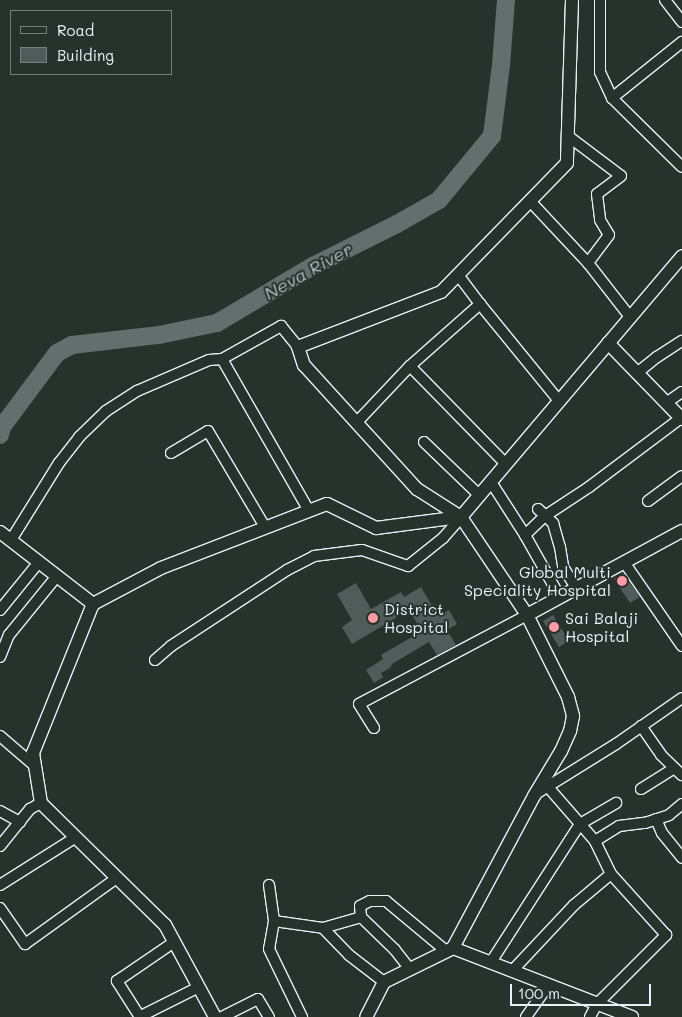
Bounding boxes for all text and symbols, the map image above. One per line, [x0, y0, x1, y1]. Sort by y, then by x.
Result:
legend [10, 10, 172, 75]
text: Road [57, 20, 94, 40]
text: Building [57, 45, 114, 65]
water label: Neva River [260, 238, 356, 304]
place label: Global Multi Speciality Hospital [464, 562, 611, 600]
marker: Global Multi Speciality Hospital [615, 574, 629, 588]
place label: District Hospital [384, 599, 448, 637]
place label: Sai Balaji Hospital [565, 608, 638, 646]
marker: District Hospital [366, 611, 380, 625]
marker: Sai Balaji Hospital [547, 620, 561, 634]
scale bar [512, 974, 653, 1006]
text: 100 m [518, 983, 560, 1003]

